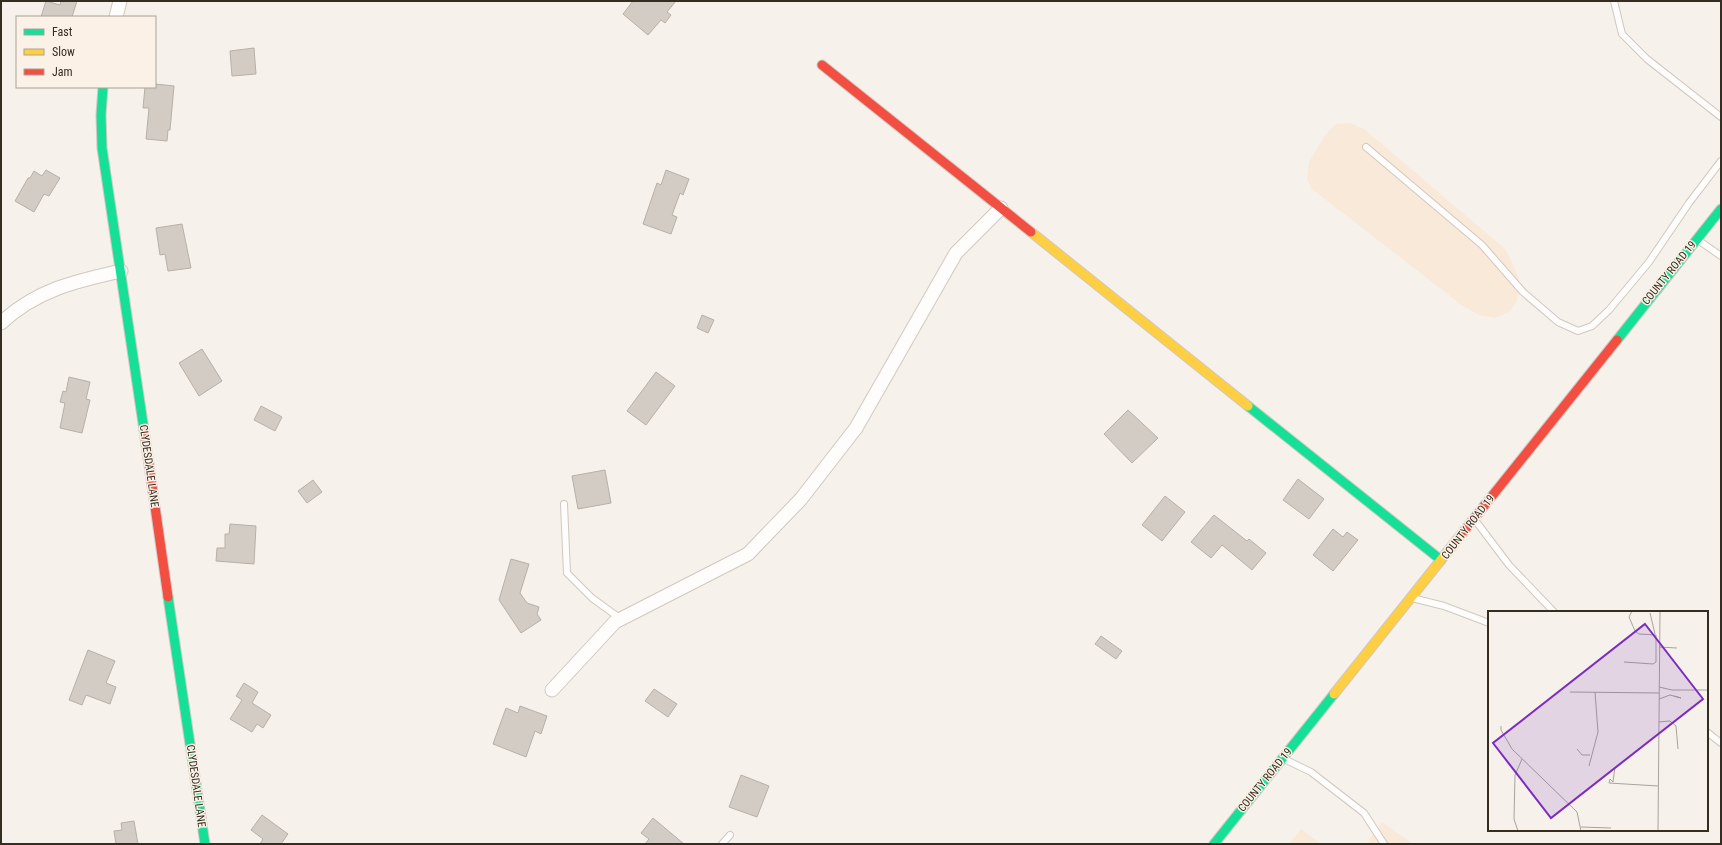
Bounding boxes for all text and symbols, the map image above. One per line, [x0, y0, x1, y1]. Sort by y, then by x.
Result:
legend [16, 16, 156, 88]
text: Fast [52, 25, 73, 39]
text: Slow [52, 45, 75, 59]
text: Jam [52, 65, 73, 79]
street label: COUNTY ROAD 19 [1639, 239, 1699, 307]
street label: CLYDESDALE LANE [137, 424, 161, 509]
street label: COUNTY ROAD 19 [1439, 492, 1497, 562]
inset map [1488, 611, 1708, 831]
street label: CLYDESDALE LANE [184, 744, 208, 829]
street label: COUNTY ROAD 19 [1235, 746, 1295, 814]

